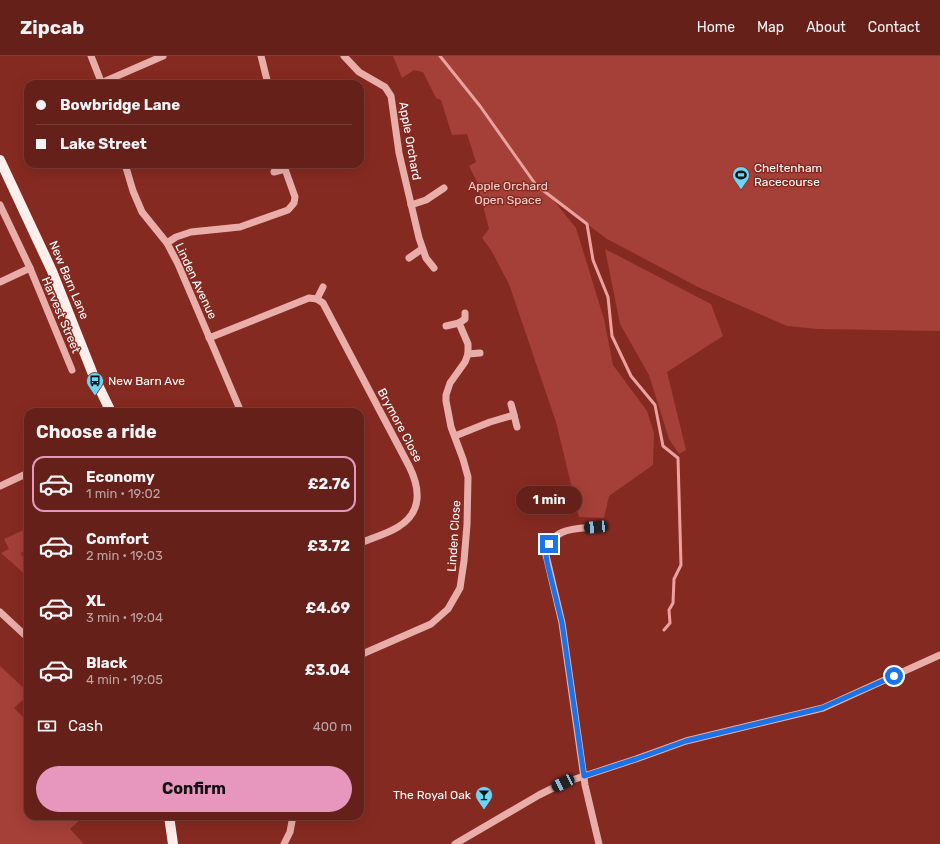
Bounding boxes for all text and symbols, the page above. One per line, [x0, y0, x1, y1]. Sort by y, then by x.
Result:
text: Zipcab [20, 16, 84, 39]
text: Home [697, 19, 735, 36]
text: Map [757, 19, 784, 36]
text: About [806, 19, 846, 36]
text: Contact [868, 19, 920, 36]
text: Bowbridge Lane [60, 96, 180, 114]
street label: Apple Orchard [396, 101, 424, 181]
text: Lake Street [60, 135, 147, 153]
place label: Cheltenham Racecourse [754, 161, 822, 189]
sports icon: Cheltenham Racecourse [731, 165, 751, 190]
park label: Apple Orchard Open Space [468, 179, 548, 207]
street label: New Barn Lane [46, 239, 92, 322]
street label: Linden Avenue [172, 241, 220, 322]
street label: Harvest Street [39, 275, 83, 355]
bus stop icon: New Barn Ave [85, 371, 105, 396]
place label: New Barn Ave [108, 374, 185, 388]
street label: Brymore Close [375, 386, 425, 465]
text: Choose a ride [36, 421, 157, 443]
icon: car [38, 466, 74, 502]
text: Economy [86, 468, 155, 486]
text: £2.76 [308, 475, 350, 493]
text: 1 min · 19:02 [86, 486, 160, 501]
callout: 1 min [516, 486, 582, 514]
text: 1 min [532, 492, 566, 507]
street label: Linden Close [445, 499, 464, 572]
car [584, 520, 608, 534]
icon: car [38, 528, 74, 564]
text: Comfort [86, 530, 149, 548]
route end [540, 535, 558, 553]
text: £3.72 [307, 537, 350, 555]
text: 2 min · 19:03 [86, 548, 163, 563]
icon: car [38, 590, 74, 626]
text: XL [86, 592, 105, 610]
text: £4.69 [305, 599, 350, 617]
text: 3 min · 19:04 [86, 610, 163, 625]
icon: car [38, 652, 74, 688]
text: Black [86, 654, 127, 672]
text: £3.04 [305, 661, 350, 679]
route start [885, 667, 903, 685]
text: 4 min · 19:05 [86, 672, 163, 687]
icon: cash [36, 715, 58, 737]
text: Cash [68, 717, 103, 735]
text: 400 m [313, 719, 352, 734]
button: Confirm [36, 766, 352, 812]
car [550, 772, 576, 794]
bar icon: The Royal Oak [474, 785, 494, 810]
place label: The Royal Oak [393, 788, 472, 802]

